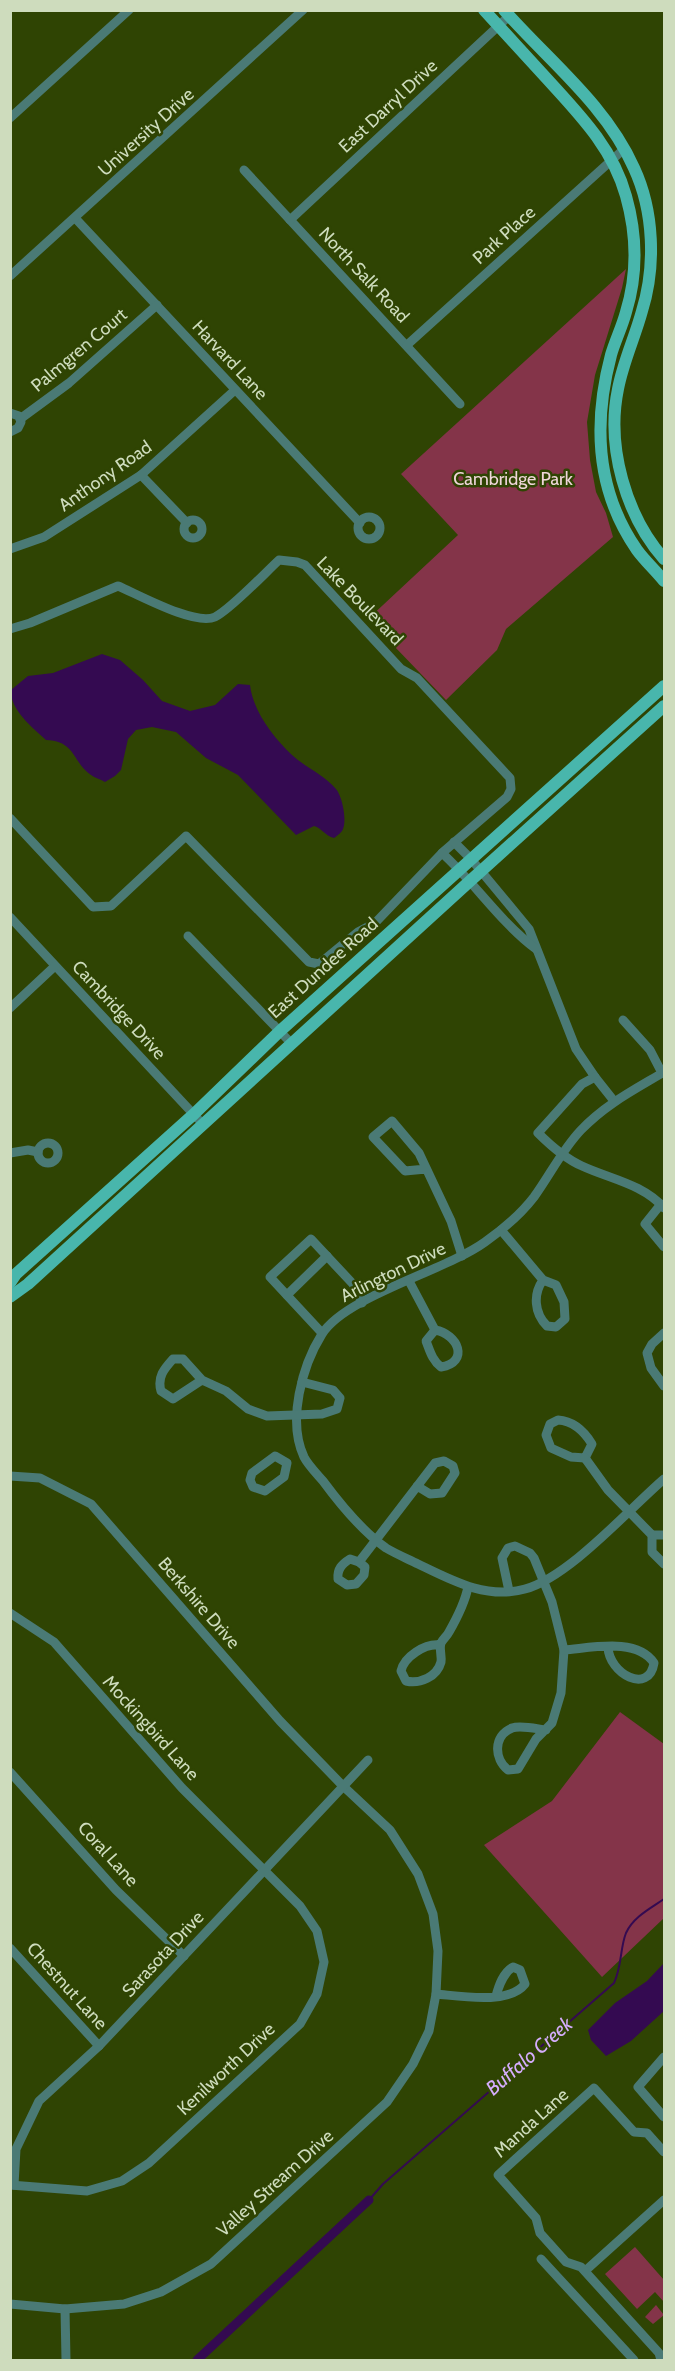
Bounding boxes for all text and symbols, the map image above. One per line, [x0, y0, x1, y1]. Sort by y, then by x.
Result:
street label: East Darryl Drive [334, 55, 442, 157]
street label: University Drive [94, 83, 198, 181]
street label: Park Place [468, 201, 540, 269]
street label: North Salk Road [314, 223, 414, 327]
street label: Palmgren Court [27, 304, 131, 396]
street label: Harvard Lane [188, 316, 272, 404]
street label: Anthony Road [54, 436, 156, 516]
park label: Cambridge Park [453, 468, 574, 490]
street label: Lake Boulevard [312, 552, 408, 650]
street label: East Dundee Road [264, 913, 382, 1023]
street label: Cambridge Drive [67, 956, 171, 1064]
street label: Arlington Drive [337, 1237, 449, 1307]
street label: Berkshire Drive [153, 1553, 245, 1653]
street label: Mockingbird Lane [98, 1671, 204, 1785]
street label: Coral Lane [73, 1817, 143, 1891]
street label: Sarasota Drive [118, 1906, 208, 2002]
street label: Chestnut Lane [22, 1938, 112, 2034]
water label: Buffalo Creek [481, 2011, 578, 2100]
street label: Kenilworth Drive [173, 2018, 279, 2120]
street label: Manda Lane [489, 2084, 573, 2162]
street label: Valley Stream Drive [212, 2125, 338, 2241]

